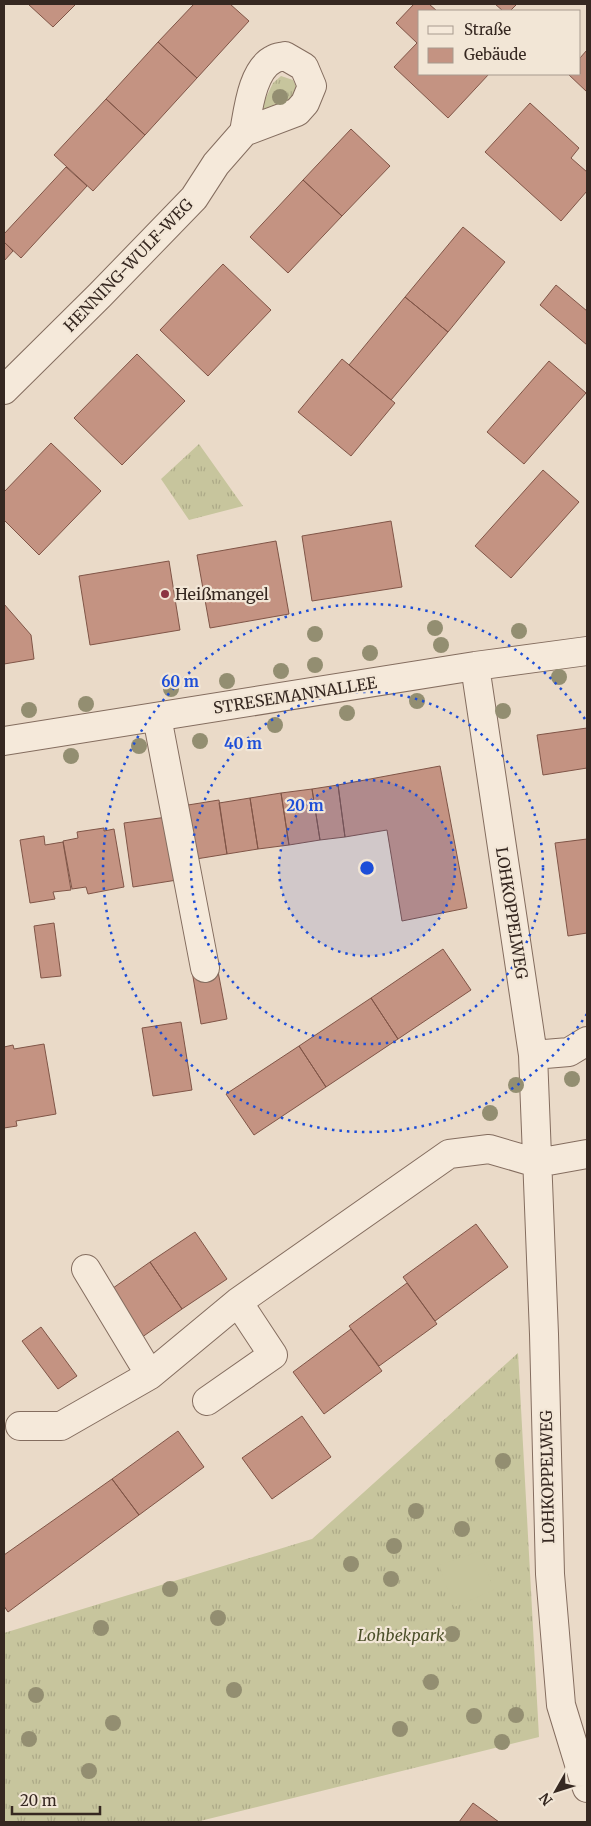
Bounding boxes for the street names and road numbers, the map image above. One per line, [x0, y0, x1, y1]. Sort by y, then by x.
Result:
street label: HENNING-WULF-WEG [59, 194, 197, 336]
street label: STRESEMANNALLEE [212, 672, 379, 718]
street label: LOHKOPPELWEG [492, 846, 532, 981]
street label: LOHKOPPELWEG [536, 1410, 558, 1544]

